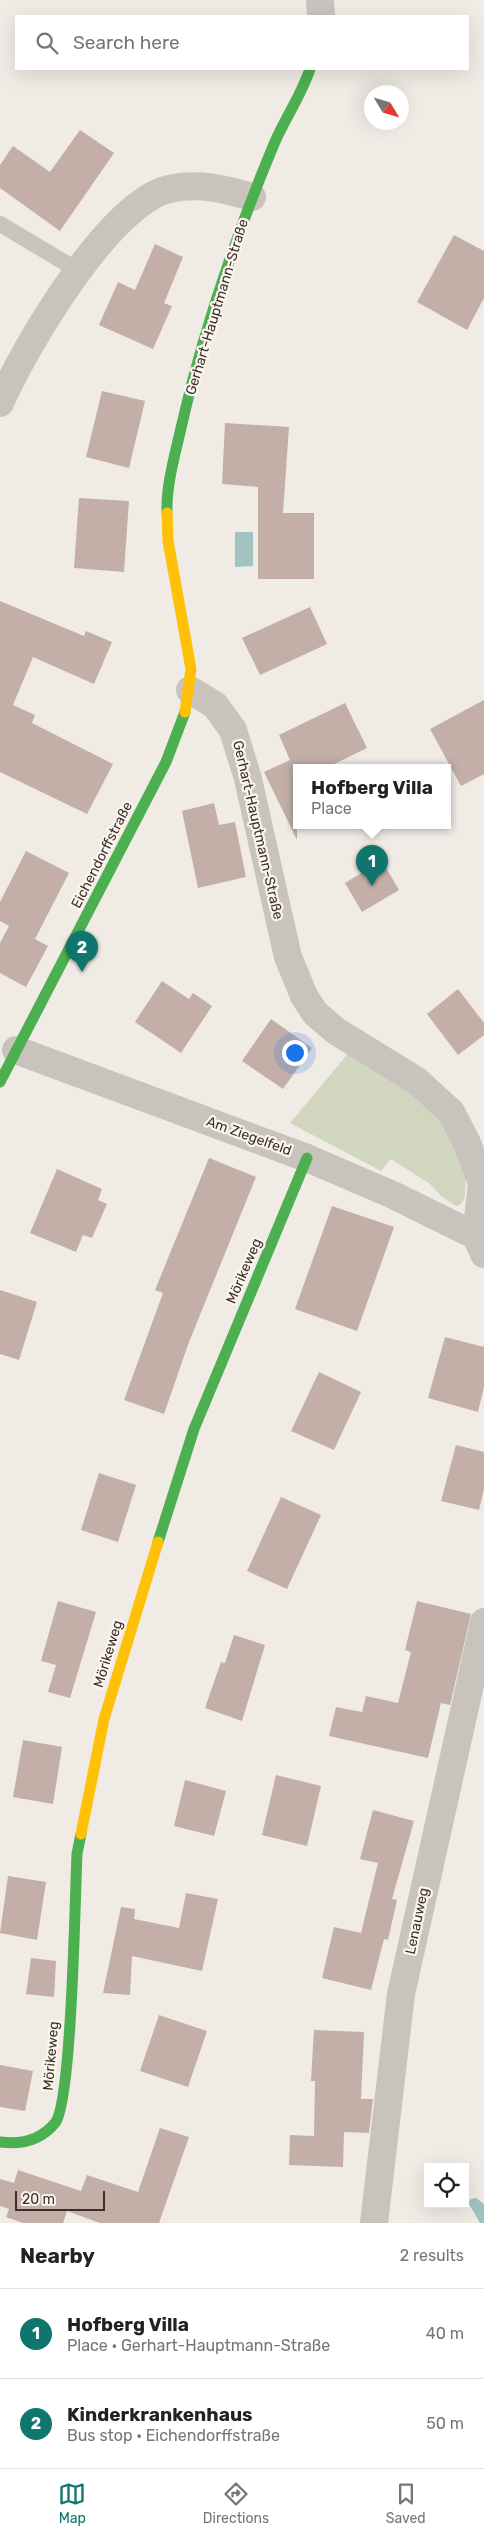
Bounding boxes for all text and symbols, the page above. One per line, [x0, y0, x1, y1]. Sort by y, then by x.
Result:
search box [15, 15, 469, 70]
icon: search [33, 29, 61, 57]
text: Search here [73, 31, 180, 54]
north arrow [364, 85, 409, 130]
street label: Gerhart-Hauptmann-Straße [182, 217, 252, 397]
street label: Gerhart-Hauptmann-Straße [229, 739, 287, 921]
popup [293, 764, 451, 829]
text: Hofberg Villa [311, 776, 433, 799]
street label: Eichendorffstraße [68, 799, 136, 911]
text: Place [311, 799, 352, 818]
pin: 1 [356, 845, 388, 886]
pin: 2 [66, 931, 98, 972]
your location [282, 1040, 308, 1066]
street label: Am Ziegelfeld [204, 1113, 294, 1159]
street label: Mörikeweg [223, 1236, 265, 1306]
street label: Mörikeweg [90, 1618, 126, 1690]
street label: Lenauweg [402, 1886, 432, 1956]
street label: Mörikeweg [39, 2021, 63, 2091]
map controls [424, 2163, 469, 2208]
button: locate [424, 2163, 469, 2208]
scale bar [15, 2188, 105, 2211]
text: 20 m [22, 2191, 55, 2208]
text: Nearby [20, 2243, 95, 2268]
text: 2 results [400, 2246, 464, 2265]
text: Hofberg Villa [67, 2313, 189, 2336]
text: 1 [32, 2324, 40, 2343]
text: 40 m [426, 2324, 464, 2343]
text: Place · Gerhart-Hauptmann-Straße [67, 2336, 330, 2355]
text: Kinderkrankenhaus [67, 2403, 253, 2426]
text: 2 [31, 2414, 41, 2433]
text: 50 m [426, 2414, 464, 2433]
text: Bus stop · Eichendorffstraße [67, 2426, 280, 2445]
tab: Map [58, 2480, 86, 2527]
tab: Directions [203, 2480, 269, 2527]
tab: Saved [386, 2480, 426, 2527]

